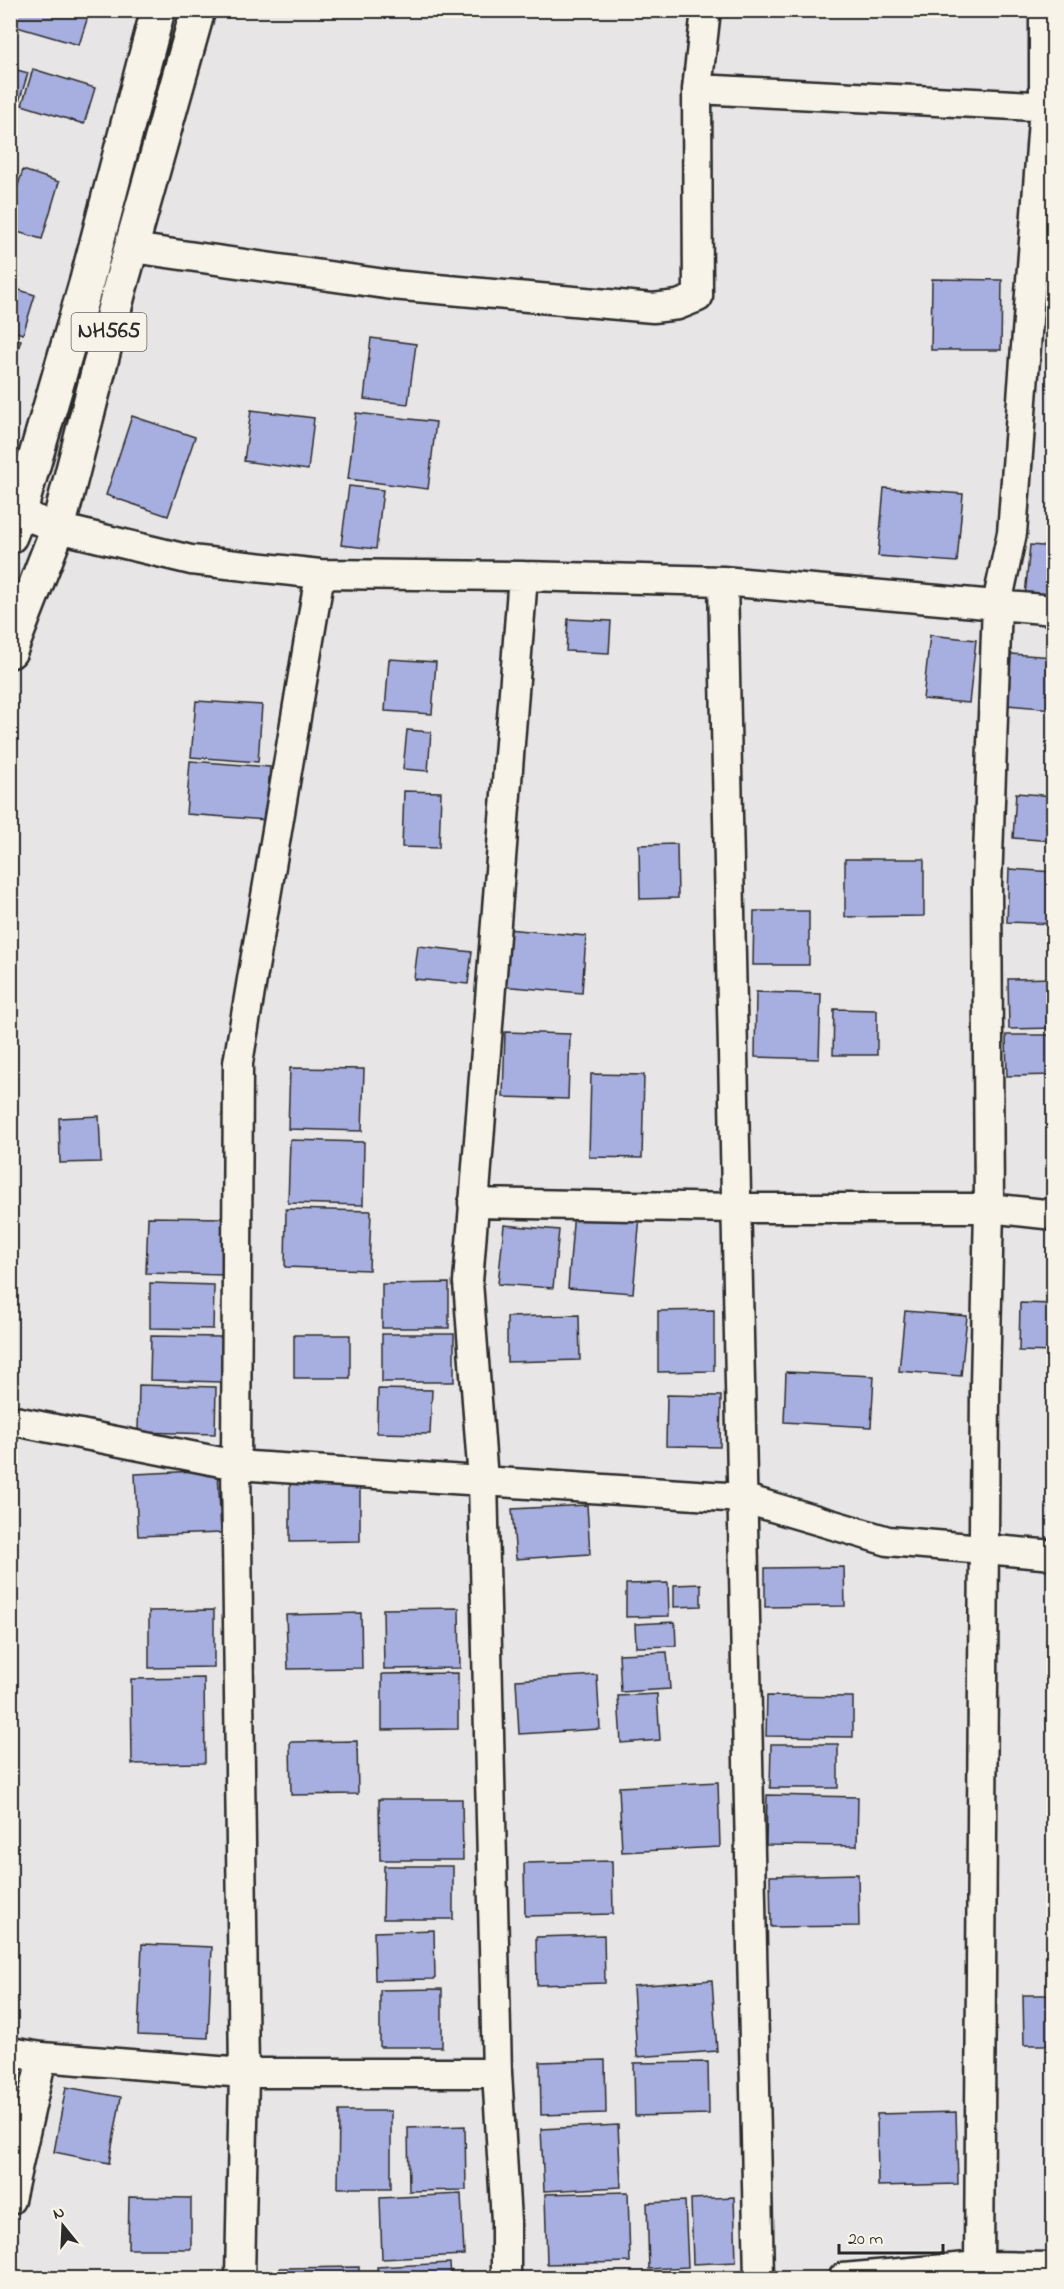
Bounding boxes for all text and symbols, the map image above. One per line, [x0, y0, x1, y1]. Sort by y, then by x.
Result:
road number: NH565 [72, 313, 146, 351]
north arrow [33, 2196, 93, 2256]
text: N [50, 2200, 68, 2227]
scale bar [839, 2217, 942, 2255]
text: 20 m [848, 2227, 883, 2253]

